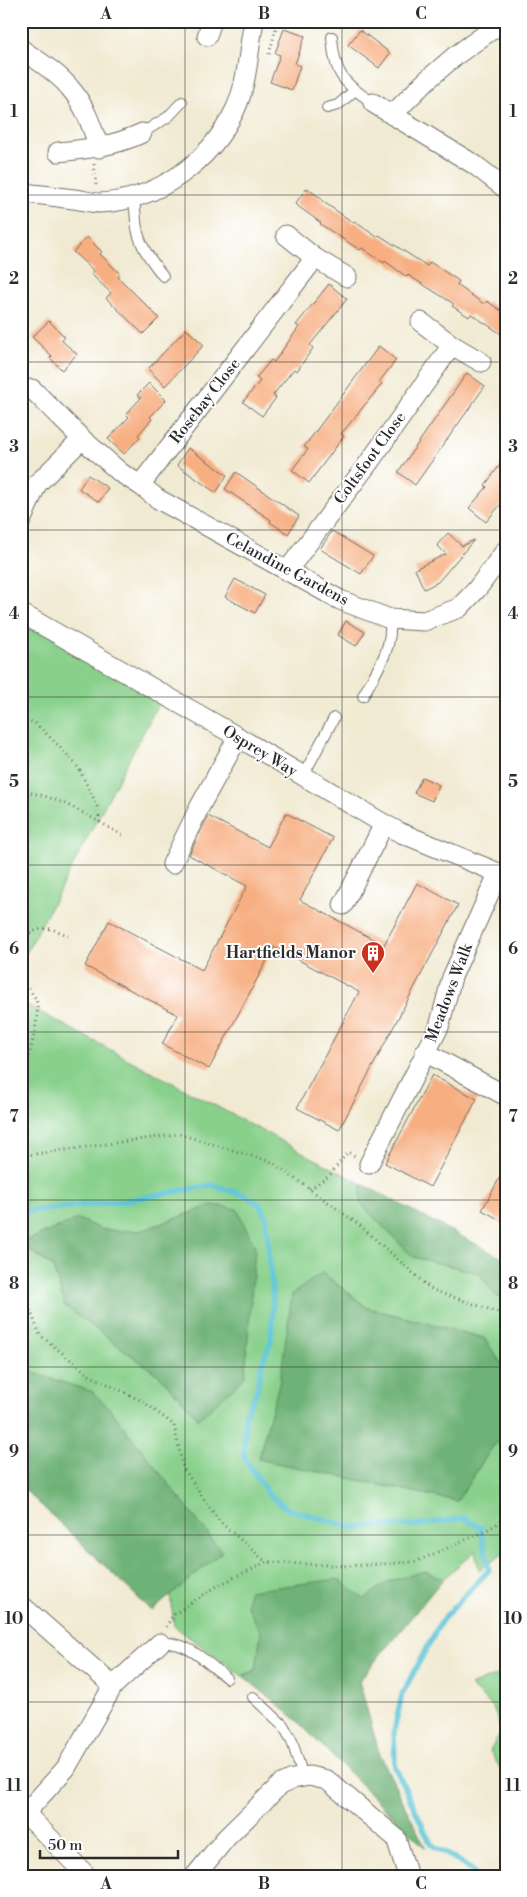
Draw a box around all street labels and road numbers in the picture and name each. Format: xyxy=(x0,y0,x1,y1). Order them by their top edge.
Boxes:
street label: Rosebay Close xyxy=(165,354,245,448)
street label: Coltsfoot Close xyxy=(330,408,410,508)
street label: Celandine Gardens xyxy=(222,528,352,610)
street label: Osprey Way xyxy=(219,721,301,781)
street label: Meadows Walk xyxy=(421,939,478,1045)

